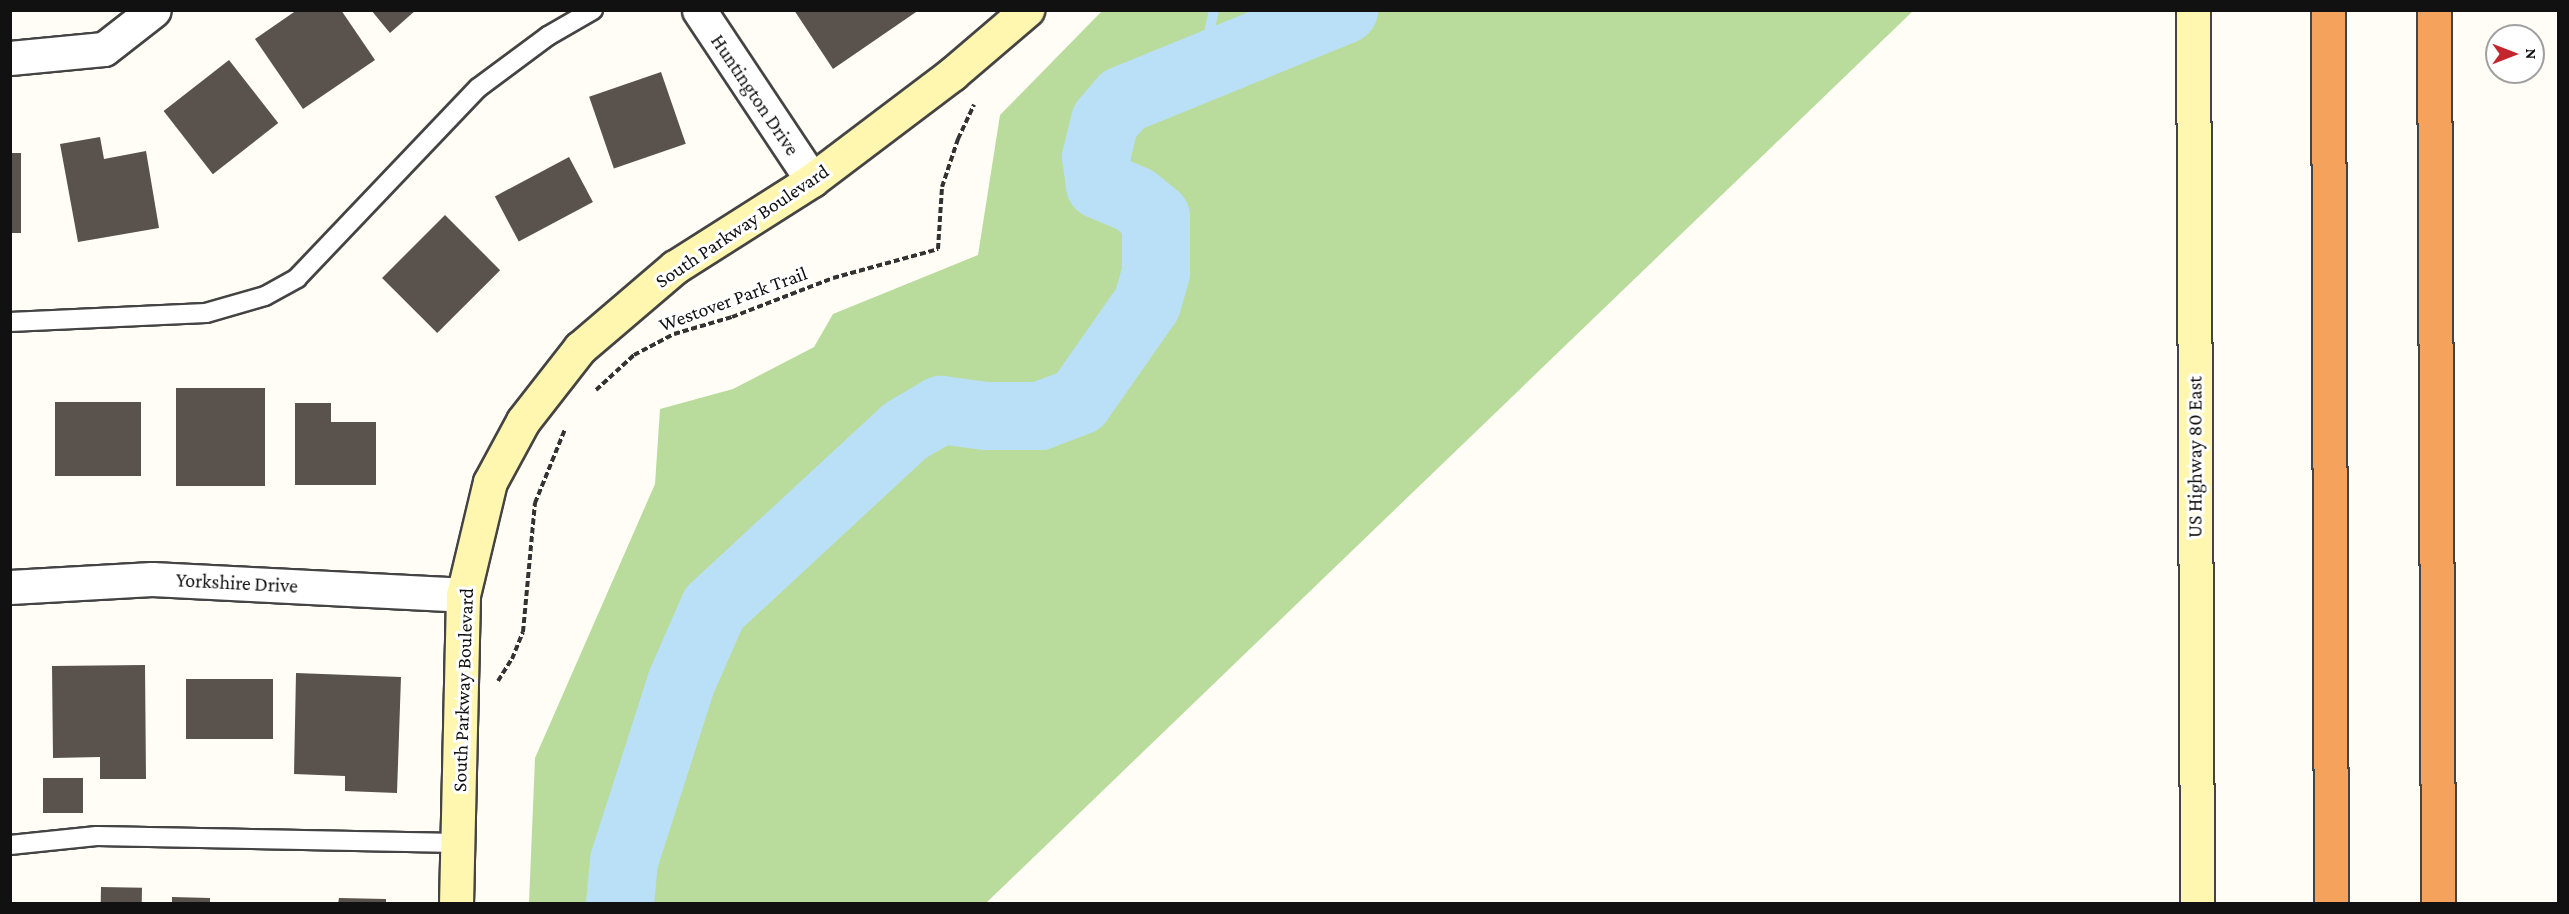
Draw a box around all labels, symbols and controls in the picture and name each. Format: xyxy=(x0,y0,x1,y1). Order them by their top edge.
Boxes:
north arrow xyxy=(2485,24,2545,84)
street label: Huntington Drive xyxy=(706,30,804,160)
text: N xyxy=(2523,49,2540,59)
street label: South Parkway Boulevard xyxy=(651,159,833,293)
street label: Westover Park Trail xyxy=(656,261,810,337)
street label: US Highway 80 East xyxy=(2183,376,2207,538)
street label: Yorkshire Drive xyxy=(175,568,299,598)
street label: South Parkway Boulevard xyxy=(447,588,479,792)

